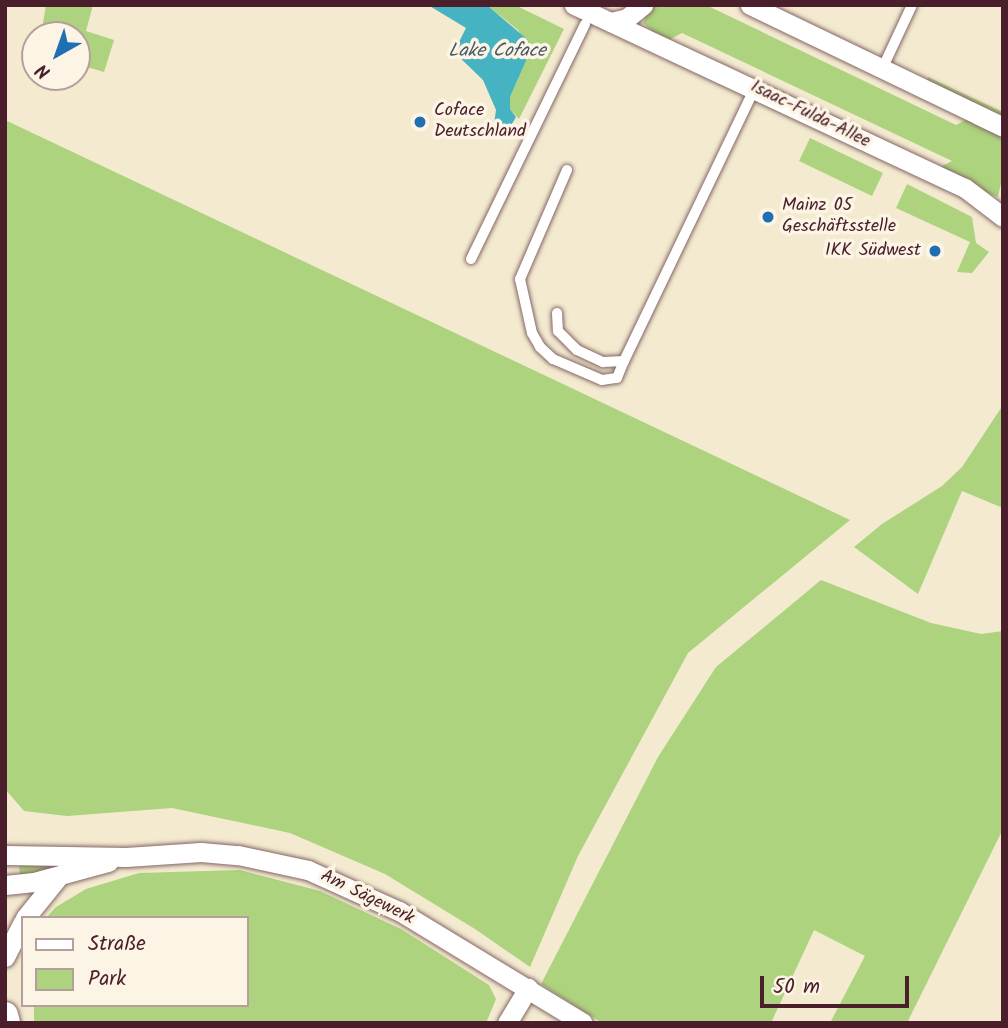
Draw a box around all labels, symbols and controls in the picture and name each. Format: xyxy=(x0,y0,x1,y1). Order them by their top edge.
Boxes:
north arrow xyxy=(21,21,91,91)
water label: Lake Coface xyxy=(448,41,546,63)
text: N xyxy=(30,55,58,86)
street label: Isaac-Fulda-Allee xyxy=(747,77,873,153)
place label: Coface Deutschland xyxy=(434,101,526,144)
marker: Coface Deutschland xyxy=(412,114,428,130)
place label: Mainz 05 Geschäftsstelle xyxy=(782,196,896,238)
marker: Mainz 05 Geschäftsstelle xyxy=(760,209,776,225)
place label: IKK Südwest xyxy=(825,240,921,262)
marker: IKK Südwest xyxy=(927,243,943,259)
street label: Am Sägewerk xyxy=(317,866,417,930)
legend xyxy=(21,916,248,1007)
text: Straße xyxy=(88,928,146,961)
scale bar xyxy=(763,962,912,1006)
text: Park xyxy=(88,963,126,996)
text: 50 m xyxy=(773,971,820,1004)

